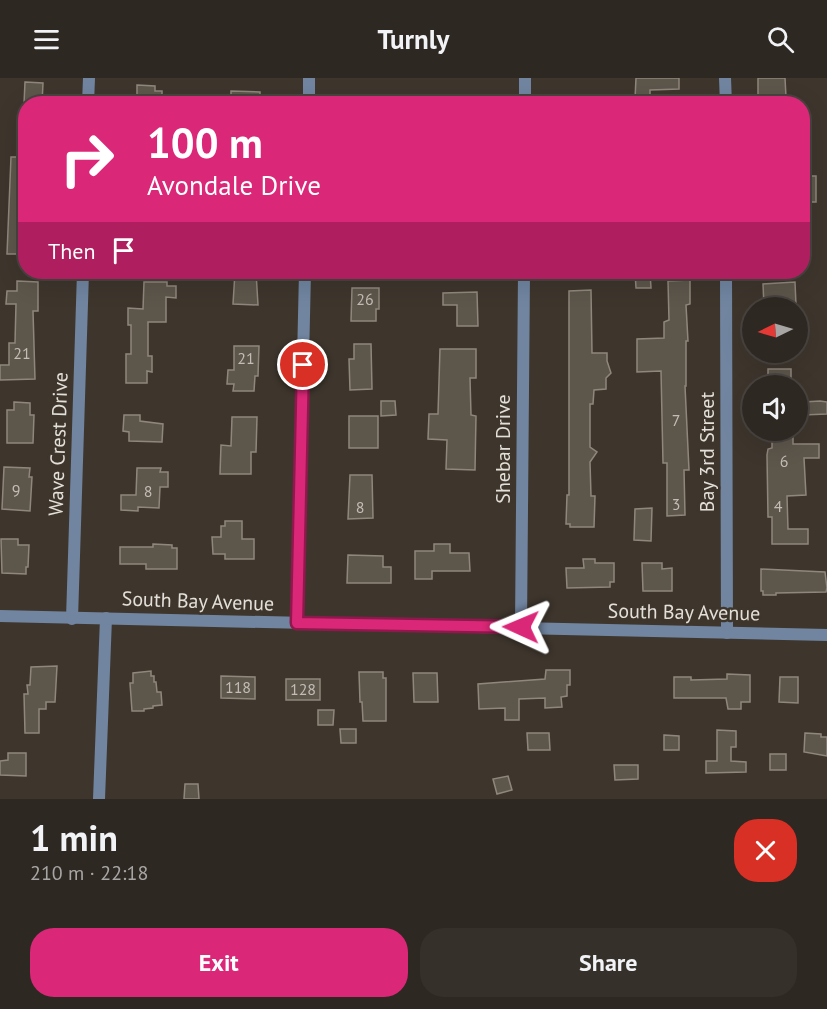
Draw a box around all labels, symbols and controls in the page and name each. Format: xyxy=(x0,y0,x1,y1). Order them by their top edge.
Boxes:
text: Turnly xyxy=(377,22,450,56)
icon: menu xyxy=(30,23,63,56)
icon: search xyxy=(764,23,797,56)
text: 100 m xyxy=(147,115,263,170)
icon: right xyxy=(48,120,126,198)
text: Avondale Drive xyxy=(147,168,321,202)
icon: arrive xyxy=(107,234,140,267)
text: Then xyxy=(48,237,95,265)
house number: 26 xyxy=(356,289,374,309)
north arrow xyxy=(742,297,808,363)
map controls xyxy=(742,297,808,441)
pin xyxy=(277,339,328,390)
house number: 21 xyxy=(13,343,31,363)
house number: 21 xyxy=(237,348,255,368)
icon: arrive xyxy=(286,348,319,381)
street label: Wave Crest Drive xyxy=(42,372,74,516)
button: sound xyxy=(742,375,808,441)
street label: Bay 3rd Street xyxy=(694,392,720,512)
street label: Shebar Drive xyxy=(490,394,516,504)
house number: 7 xyxy=(672,410,680,430)
house number: 6 xyxy=(780,451,788,471)
house number: 9 xyxy=(12,480,20,500)
house number: 8 xyxy=(144,481,152,501)
house number: 3 xyxy=(672,494,680,514)
house number: 4 xyxy=(774,496,783,516)
house number: 8 xyxy=(356,497,364,517)
street label: South Bay Avenue xyxy=(121,585,275,617)
position arrow xyxy=(489,595,553,659)
street label: South Bay Avenue xyxy=(608,598,760,626)
house number: 118 xyxy=(225,677,251,697)
house number: 128 xyxy=(290,679,316,699)
text: 1 min xyxy=(30,814,118,861)
button: close xyxy=(734,819,797,882)
text: 210 m · 22:18 xyxy=(30,860,148,886)
button: Exit xyxy=(30,928,408,997)
button: Share xyxy=(420,928,797,997)

